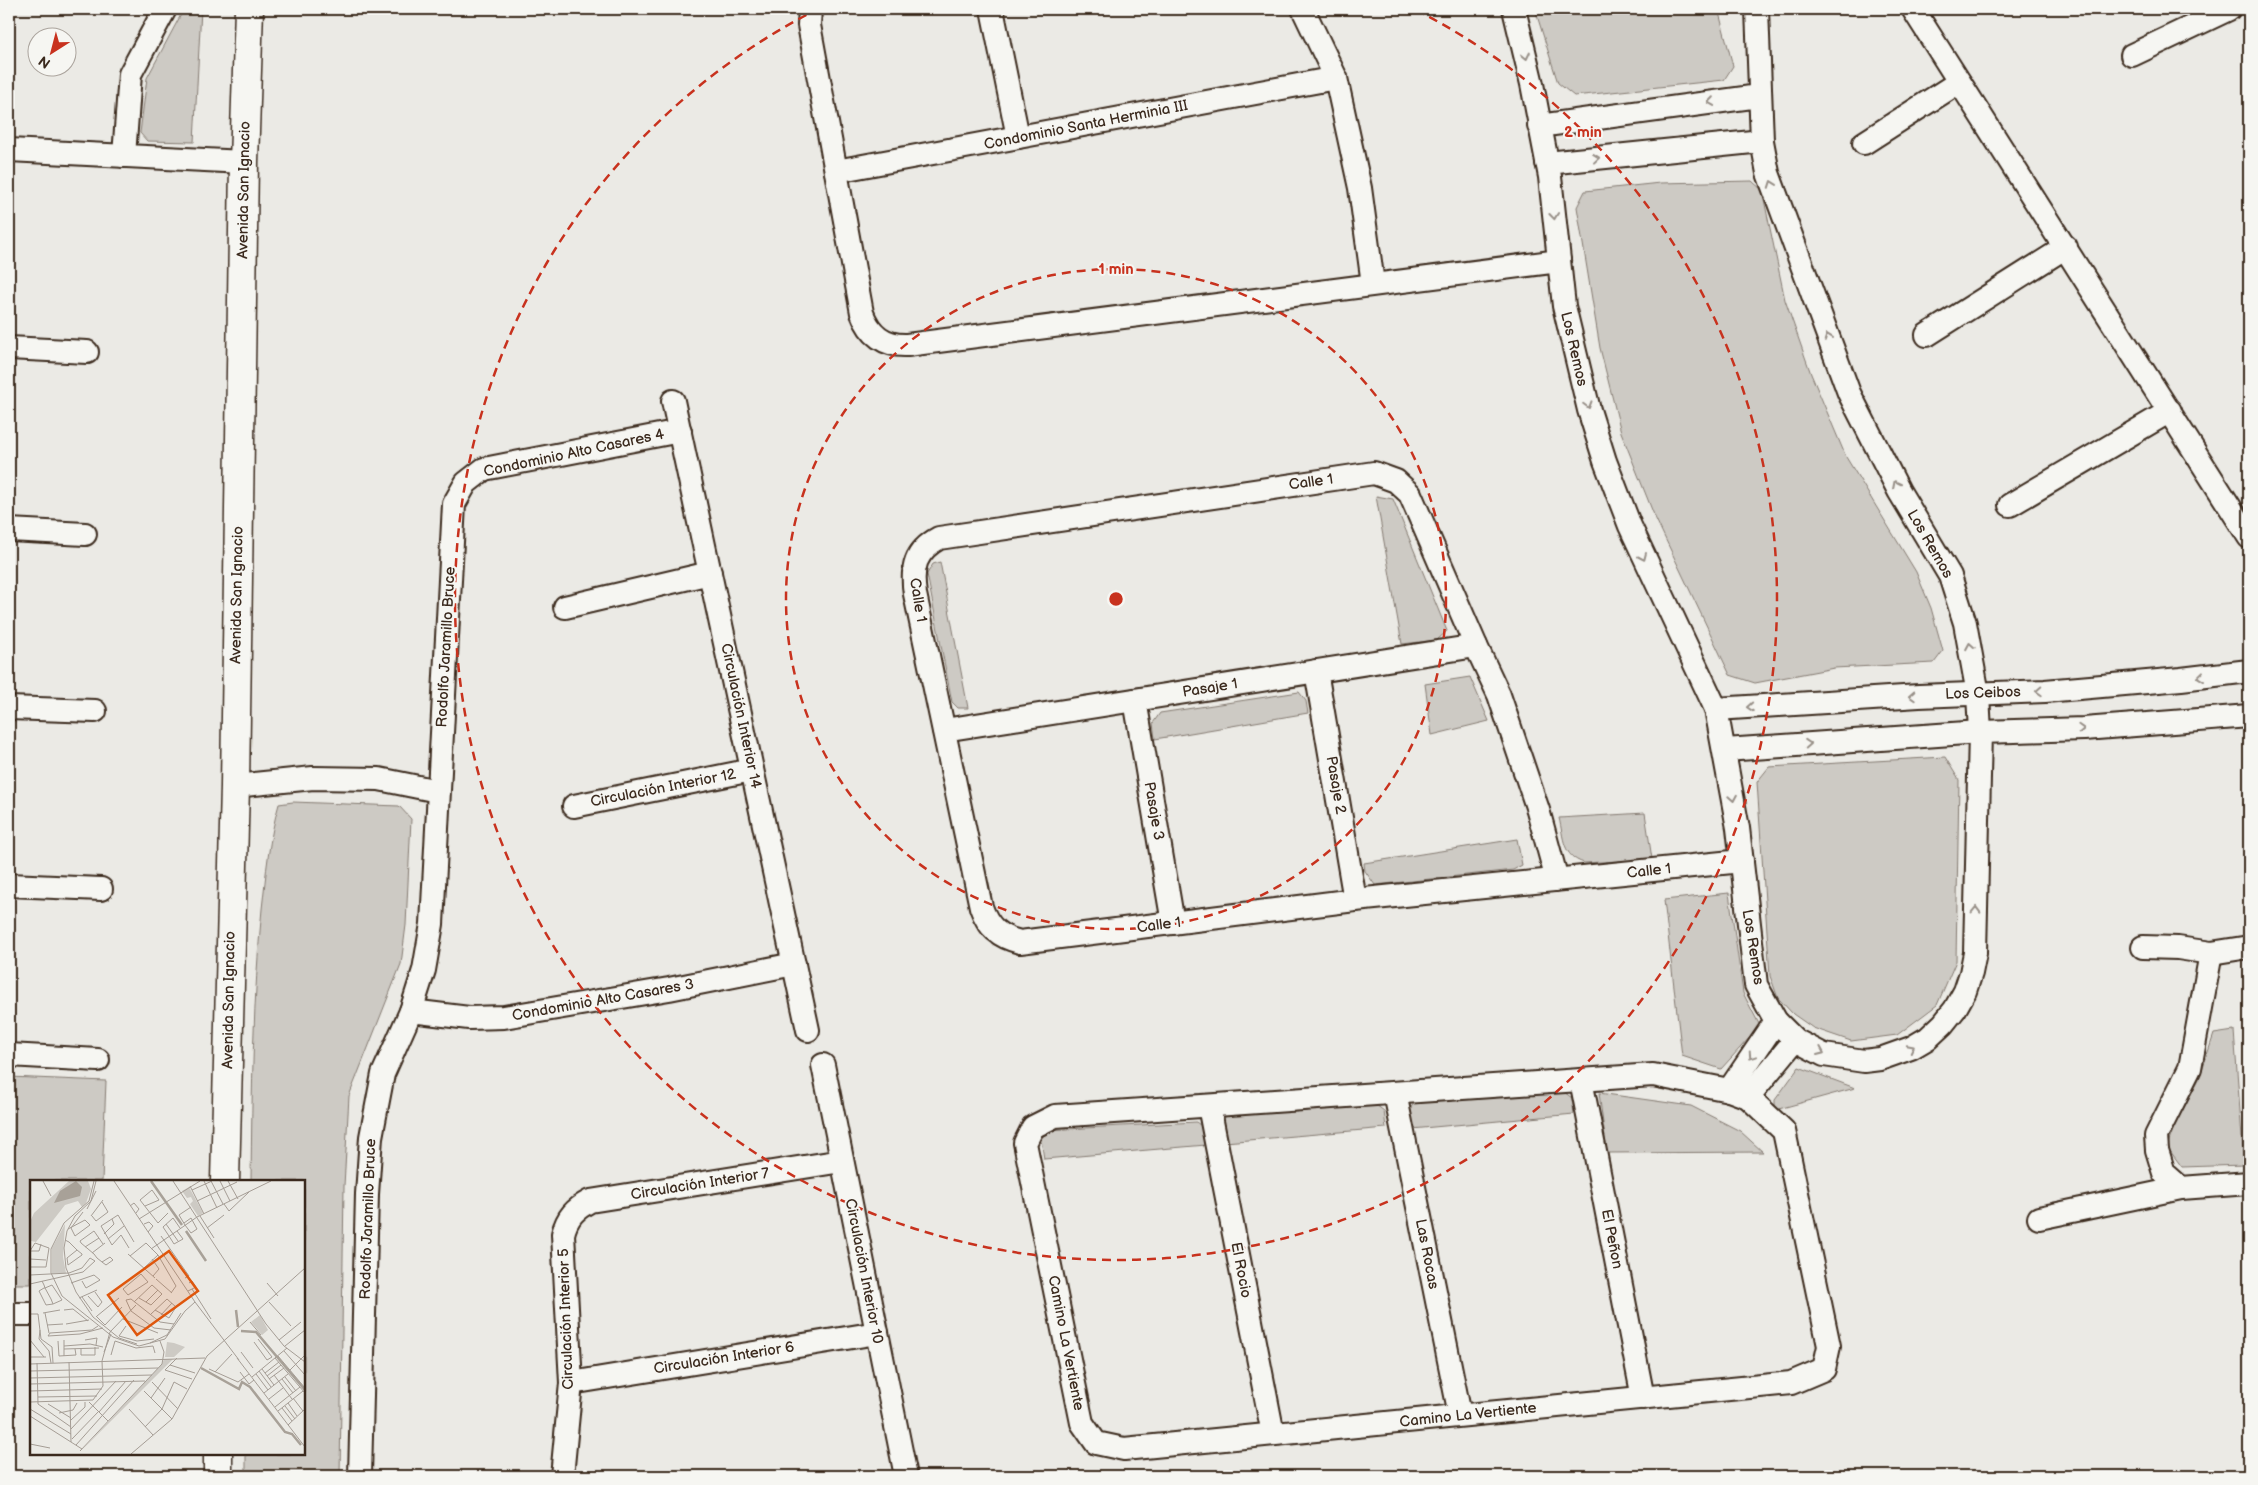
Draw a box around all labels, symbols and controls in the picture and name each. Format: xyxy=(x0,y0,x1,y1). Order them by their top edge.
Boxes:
north arrow xyxy=(28,28,78,78)
one-way arrow xyxy=(1520,51,1531,60)
text: N xyxy=(35,52,54,72)
street label: Condominio Santa Herminia III xyxy=(982,96,1190,154)
one-way arrow xyxy=(1707,97,1715,107)
street label: Avenida San Ignacio xyxy=(233,121,255,259)
text: 2 min xyxy=(1564,123,1602,142)
one-way arrow xyxy=(1592,153,1600,164)
one-way arrow xyxy=(1768,180,1778,189)
one-way arrow xyxy=(1548,212,1559,220)
text: 1 min xyxy=(1098,260,1134,279)
street label: Los Remos xyxy=(1556,310,1592,389)
one-way arrow xyxy=(1824,333,1834,341)
one-way arrow xyxy=(1582,400,1592,408)
street label: Condominio Alto Casares 4 xyxy=(482,425,666,481)
street label: Calle 1 xyxy=(1288,469,1334,495)
one-way arrow xyxy=(1892,480,1902,489)
street label: Los Remos xyxy=(1903,506,1958,582)
street label: Avenida San Ignacio xyxy=(226,526,248,664)
one-way arrow xyxy=(1637,552,1648,561)
street label: Rodolfo Jaramillo Bruce xyxy=(432,566,460,728)
street label: Calle 1 xyxy=(905,577,931,623)
centre of rings xyxy=(1107,590,1125,608)
street label: Circulación Interior 14 xyxy=(716,642,766,790)
one-way arrow xyxy=(1965,642,1975,651)
one-way arrow xyxy=(2197,671,2205,682)
street label: Pasaje 1 xyxy=(1181,674,1239,702)
street label: Los Ceibos xyxy=(1945,682,2022,704)
one-way arrow xyxy=(2035,685,2043,696)
one-way arrow xyxy=(1907,691,1915,702)
one-way arrow xyxy=(1745,701,1753,712)
one-way arrow xyxy=(2078,724,2086,735)
one-way arrow xyxy=(1804,738,1812,749)
street label: Pasaje 2 xyxy=(1322,754,1350,816)
street label: Circulación Interior 12 xyxy=(589,765,737,811)
street label: Pasaje 3 xyxy=(1140,780,1168,842)
one-way arrow xyxy=(1727,794,1737,802)
street label: Calle 1 xyxy=(1626,859,1672,883)
one-way arrow xyxy=(1971,906,1981,914)
street label: Los Remos xyxy=(1738,908,1768,987)
street label: Calle 1 xyxy=(1136,913,1182,937)
street label: Avenida San Ignacio xyxy=(218,931,240,1069)
street label: Condominio Alto Casares 3 xyxy=(511,975,695,1025)
one-way arrow xyxy=(1905,1044,1914,1054)
one-way arrow xyxy=(1816,1046,1825,1057)
one-way arrow xyxy=(1749,1050,1759,1059)
street label: Rodolfo Jaramillo Bruce xyxy=(356,1138,380,1300)
street label: Circulación Interior 7 xyxy=(629,1164,771,1204)
inset map xyxy=(30,1180,305,1455)
street label: Circulación Interior 10 xyxy=(841,1197,887,1345)
street label: El Peñon xyxy=(1597,1208,1627,1270)
street label: Las Rocas xyxy=(1411,1217,1443,1291)
street label: El Rocio xyxy=(1226,1240,1256,1300)
street label: Circulación Interior 5 xyxy=(554,1248,578,1390)
street label: Camino La Vertiente xyxy=(1044,1274,1088,1412)
street label: Circulación Interior 6 xyxy=(652,1337,796,1379)
street label: Camino La Vertiente xyxy=(1399,1398,1537,1432)

